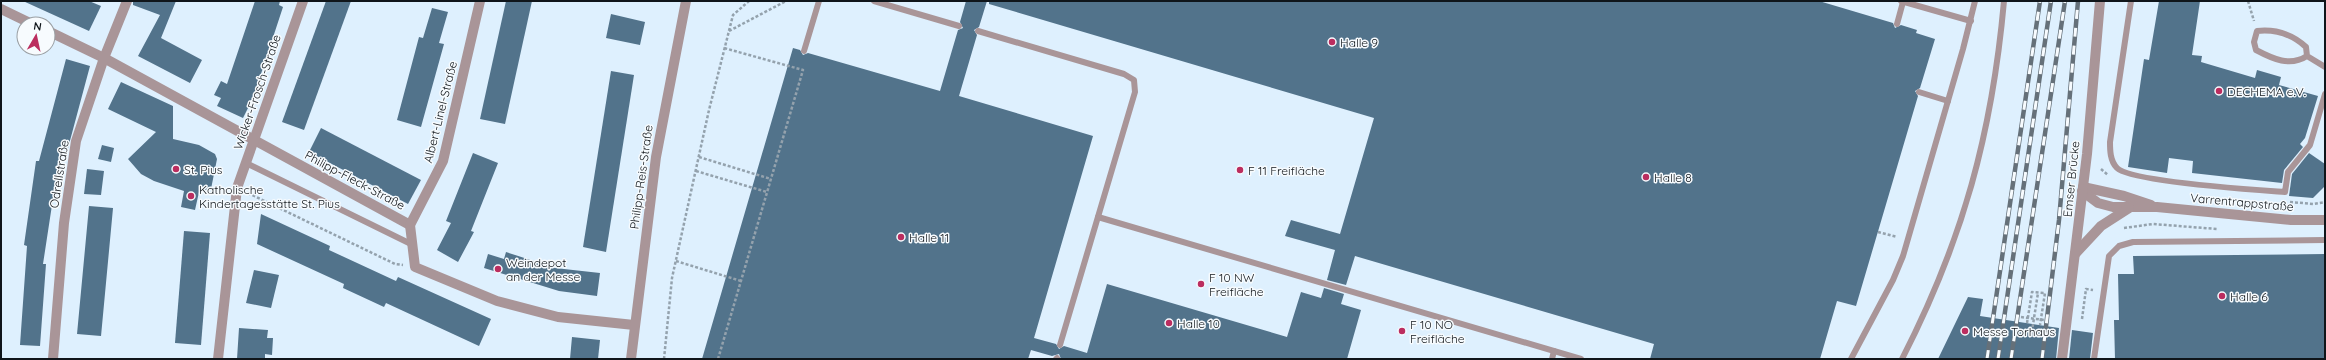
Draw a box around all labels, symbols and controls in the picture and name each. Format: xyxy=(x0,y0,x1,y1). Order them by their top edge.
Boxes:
north arrow xyxy=(16,16,56,56)
text: N xyxy=(32,19,43,34)
street label: Wicker-Frosch-Straße xyxy=(230,32,284,152)
place label: Halle 9 xyxy=(1340,35,1378,50)
marker: Halle 9 xyxy=(1327,37,1337,47)
street label: Albert-Linel-Straße xyxy=(420,59,460,165)
place label: DECHEMA e.V. xyxy=(2227,84,2306,99)
marker: DECHEMA e.V. xyxy=(2214,86,2224,96)
street label: Philipp-Reis-Straße xyxy=(626,124,656,230)
street label: Odrellstraße xyxy=(46,139,72,209)
street label: Emser Brücke xyxy=(2060,140,2082,218)
street label: Philipp-Fleck-Straße xyxy=(302,147,408,213)
place label: St. Pius xyxy=(184,162,223,177)
place label: F 11 Freifläche xyxy=(1248,163,1325,178)
marker: St. Pius xyxy=(171,164,181,174)
marker: F 11 Freifläche xyxy=(1235,165,1245,175)
place label: Halle 8 xyxy=(1654,170,1692,185)
marker: Halle 8 xyxy=(1641,172,1651,182)
place label: Katholische Kindertagesstätte St. Pius xyxy=(199,182,340,211)
street label: Varrentrappstraße xyxy=(2190,190,2294,214)
marker: Katholische Kindertagesstätte St. Pius xyxy=(186,191,196,201)
place label: Halle 11 xyxy=(909,230,949,245)
marker: Halle 11 xyxy=(896,232,906,242)
place label: Weindepot an der Messe xyxy=(506,255,580,284)
marker: Weindepot an der Messe xyxy=(493,264,503,274)
place label: F 10 NW Freifläche xyxy=(1209,270,1264,299)
marker: F 10 NW Freifläche xyxy=(1196,279,1206,289)
place label: Halle 6 xyxy=(2230,289,2268,304)
marker: Halle 6 xyxy=(2217,291,2227,301)
place label: Halle 10 xyxy=(1177,316,1220,331)
place label: F 10 NO Freifläche xyxy=(1410,317,1465,346)
marker: Halle 10 xyxy=(1164,318,1174,328)
place label: Messe Torhaus xyxy=(1973,324,2055,339)
marker: F 10 NO Freifläche xyxy=(1397,326,1407,336)
marker: Messe Torhaus xyxy=(1960,326,1970,336)

